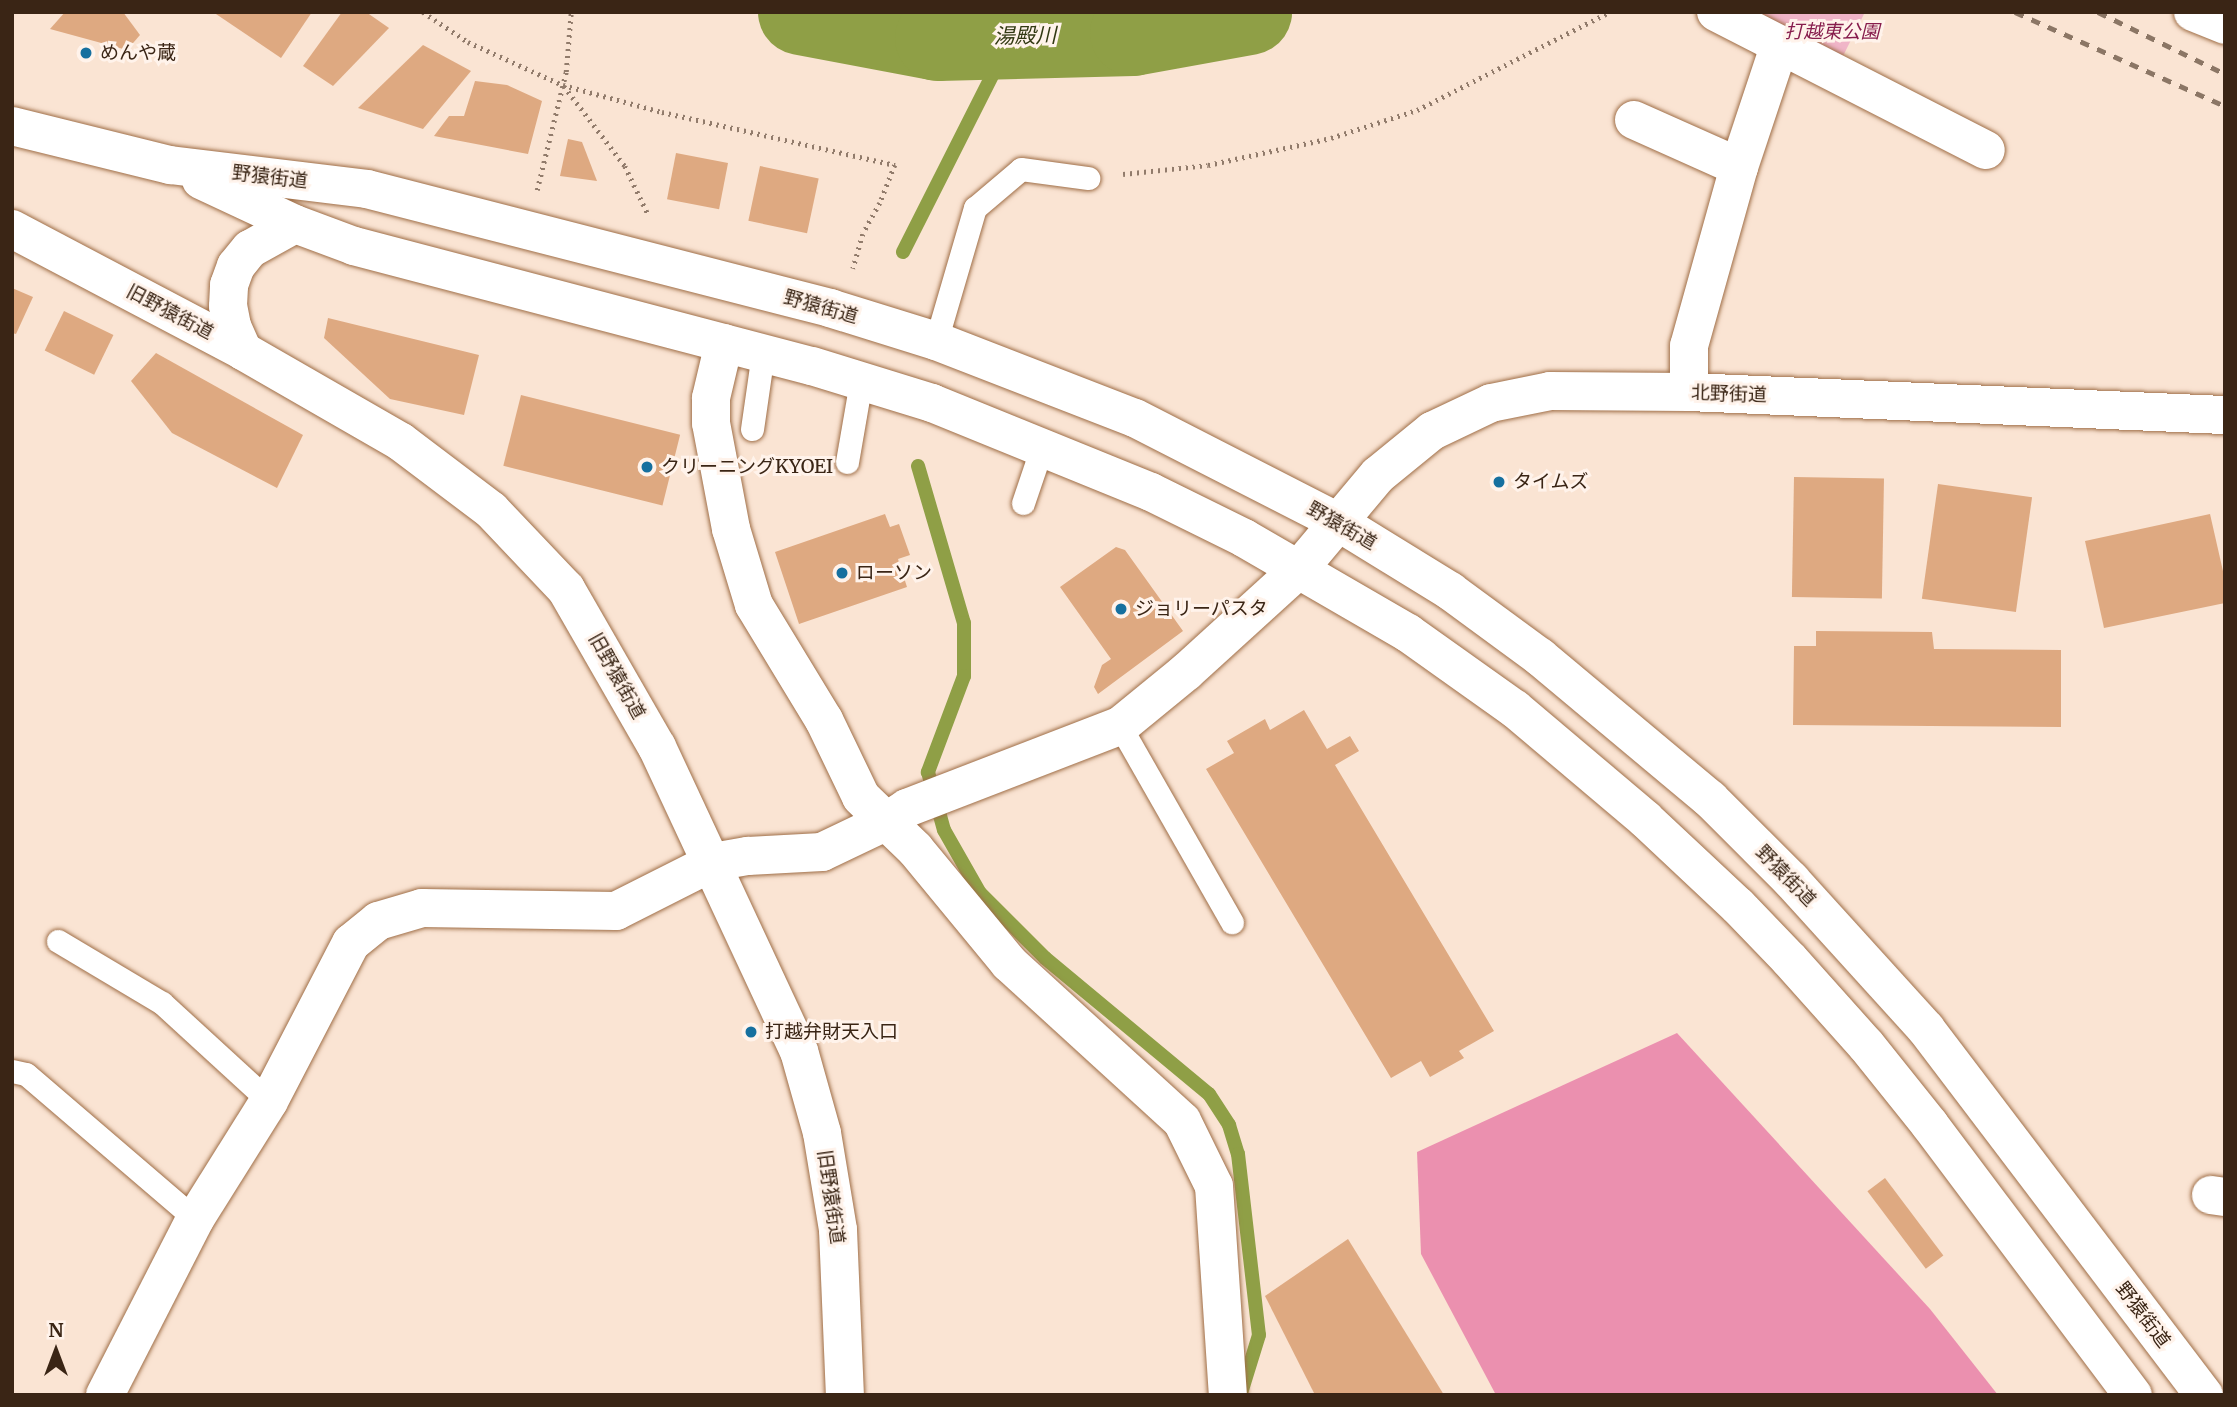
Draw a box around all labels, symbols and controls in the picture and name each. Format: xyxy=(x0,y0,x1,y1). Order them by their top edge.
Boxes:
park label: 打越東公園 xyxy=(1785,21,1879,43)
water label: 湯殿川 xyxy=(993,23,1057,49)
place label: めんや蔵 xyxy=(100,42,176,64)
marker: めんや蔵 xyxy=(78,45,94,61)
street label: 野猿街道 xyxy=(231,161,309,193)
street label: 旧野猿街道 xyxy=(123,280,217,344)
street label: 野猿街道 xyxy=(781,286,861,328)
street label: 北野街道 xyxy=(1691,381,1767,407)
place label: クリーニングKYOEI xyxy=(661,456,833,478)
marker: クリーニングKYOEI xyxy=(639,459,655,475)
place label: タイムズ xyxy=(1513,471,1589,493)
marker: タイムズ xyxy=(1491,474,1507,490)
street label: 野猿街道 xyxy=(1303,497,1381,555)
place label: ローソン xyxy=(856,562,932,584)
marker: ローソン xyxy=(834,565,850,581)
place label: ジョリーパスタ xyxy=(1135,598,1268,620)
marker: ジョリーパスタ xyxy=(1113,601,1129,617)
street label: 旧野猿街道 xyxy=(584,629,650,723)
street label: 野猿街道 xyxy=(1751,841,1821,911)
place label: 打越弁財天入口 xyxy=(765,1021,898,1043)
marker: 打越弁財天入口 xyxy=(743,1024,759,1040)
street label: 旧野猿街道 xyxy=(813,1148,849,1246)
street label: 野猿街道 xyxy=(2111,1278,2175,1352)
north arrow xyxy=(21,1316,91,1386)
text: N xyxy=(48,1318,64,1342)

